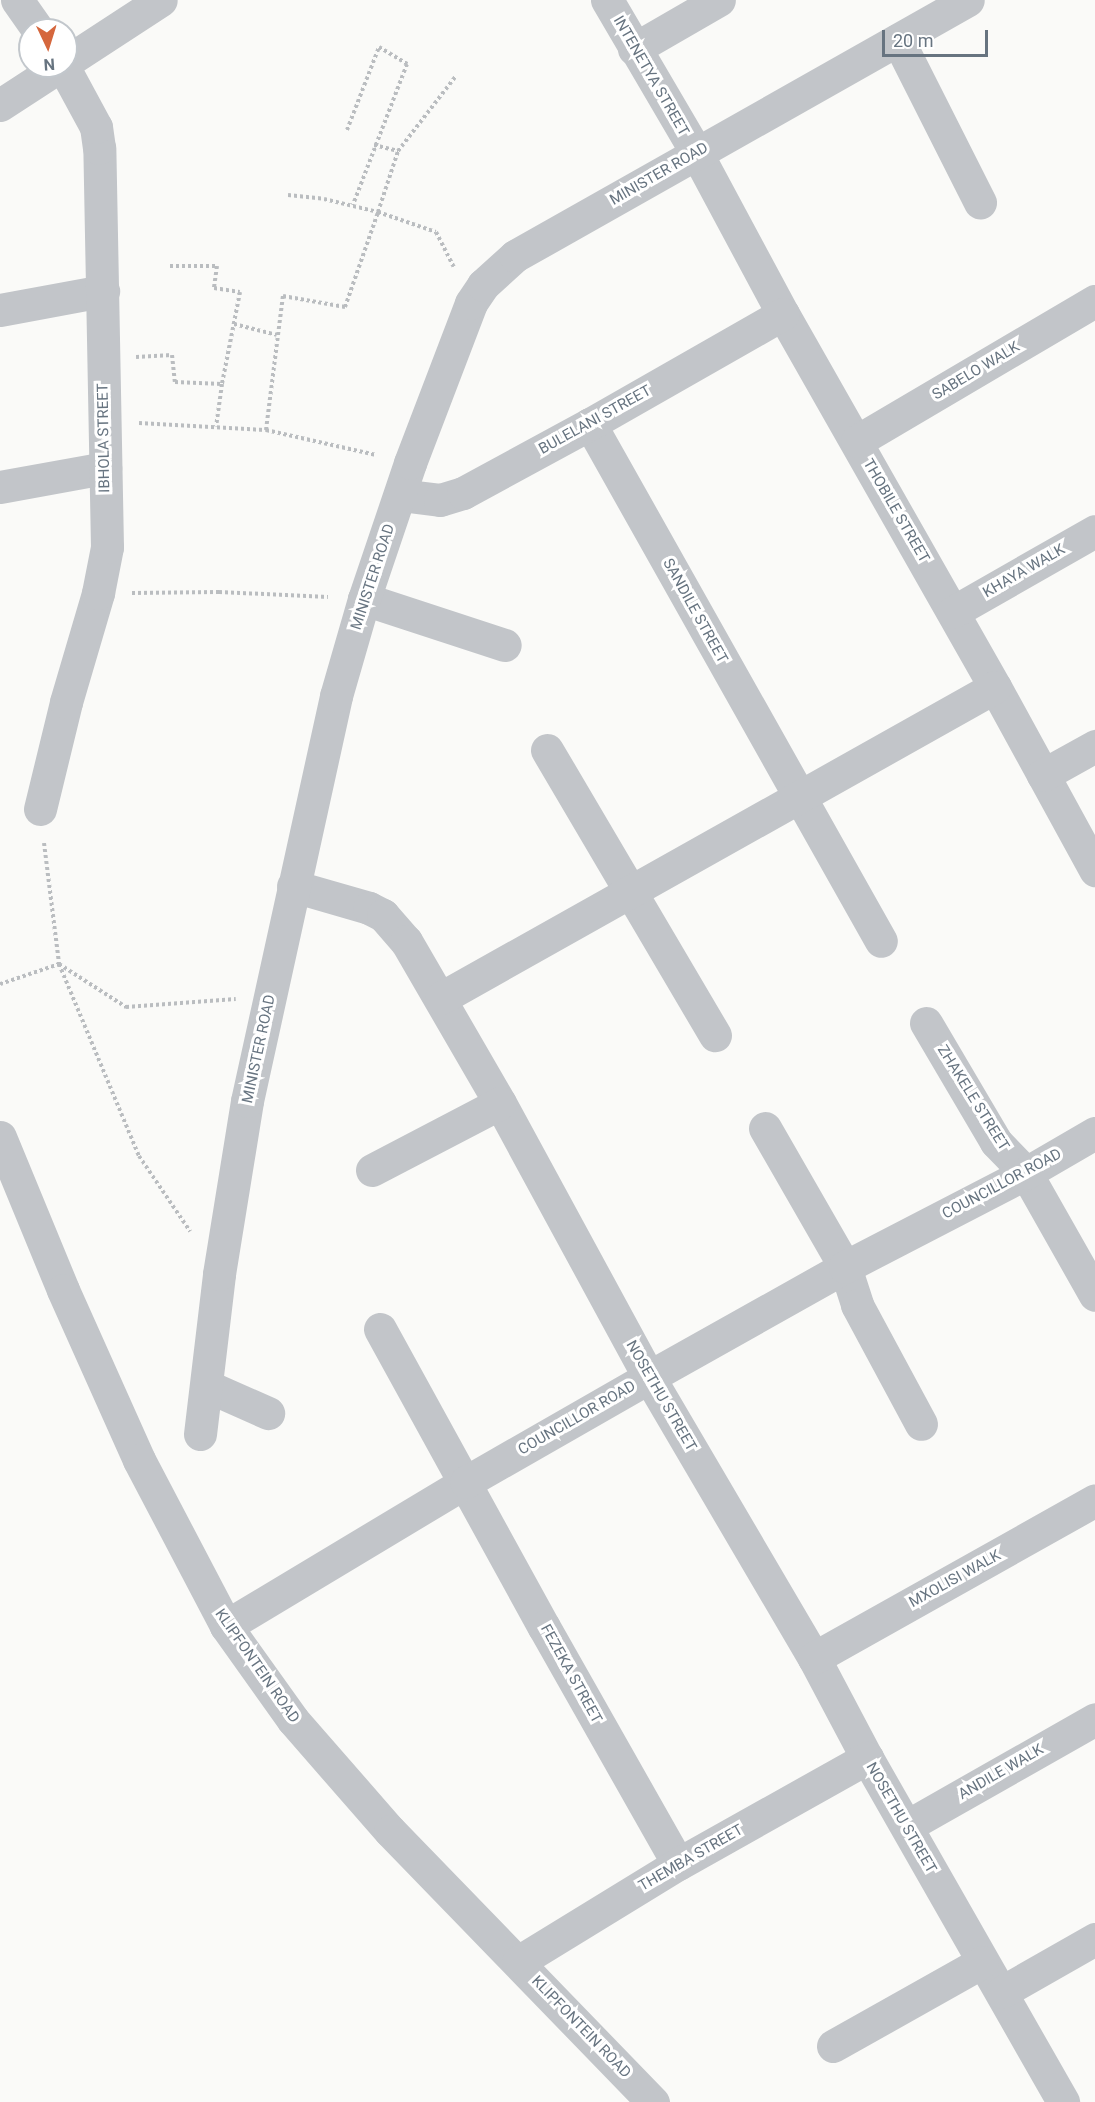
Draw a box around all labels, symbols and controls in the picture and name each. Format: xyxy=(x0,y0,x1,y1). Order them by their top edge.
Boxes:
street label: INTENETYA STREET xyxy=(609,13,693,139)
north arrow xyxy=(18,18,78,78)
scale bar xyxy=(885,18,992,56)
text: 20 m xyxy=(893,30,933,51)
text: N xyxy=(43,55,55,74)
street label: MINISTER ROAD xyxy=(607,139,711,209)
street label: SABELO WALK xyxy=(929,338,1023,404)
street label: BULELANI STREET xyxy=(536,382,654,458)
street label: IBHOLA STREET xyxy=(94,383,114,493)
street label: THOBILE STREET xyxy=(859,456,933,566)
street label: MINISTER ROAD xyxy=(347,522,399,632)
street label: KHAYA WALK xyxy=(980,540,1068,602)
street label: SANDILE STREET xyxy=(659,556,731,666)
street label: MINISTER ROAD xyxy=(239,993,279,1105)
street label: ZHAKELE STREET xyxy=(933,1042,1013,1154)
street label: COUNCILLOR ROAD xyxy=(939,1145,1065,1223)
street label: NOSETHU STREET xyxy=(622,1337,700,1455)
street label: COUNCILLOR ROAD xyxy=(515,1377,639,1459)
street label: MXOLISI WALK xyxy=(906,1546,1004,1612)
street label: KLIPFONTEIN ROAD xyxy=(211,1605,303,1727)
street label: FEZEKA STREET xyxy=(536,1621,606,1727)
street label: ANDILE WALK xyxy=(955,1740,1047,1804)
street label: NOSETHU STREET xyxy=(862,1759,940,1877)
street label: THEMBA STREET xyxy=(636,1821,746,1895)
street label: KLIPFONTEIN ROAD xyxy=(528,1972,634,2082)

